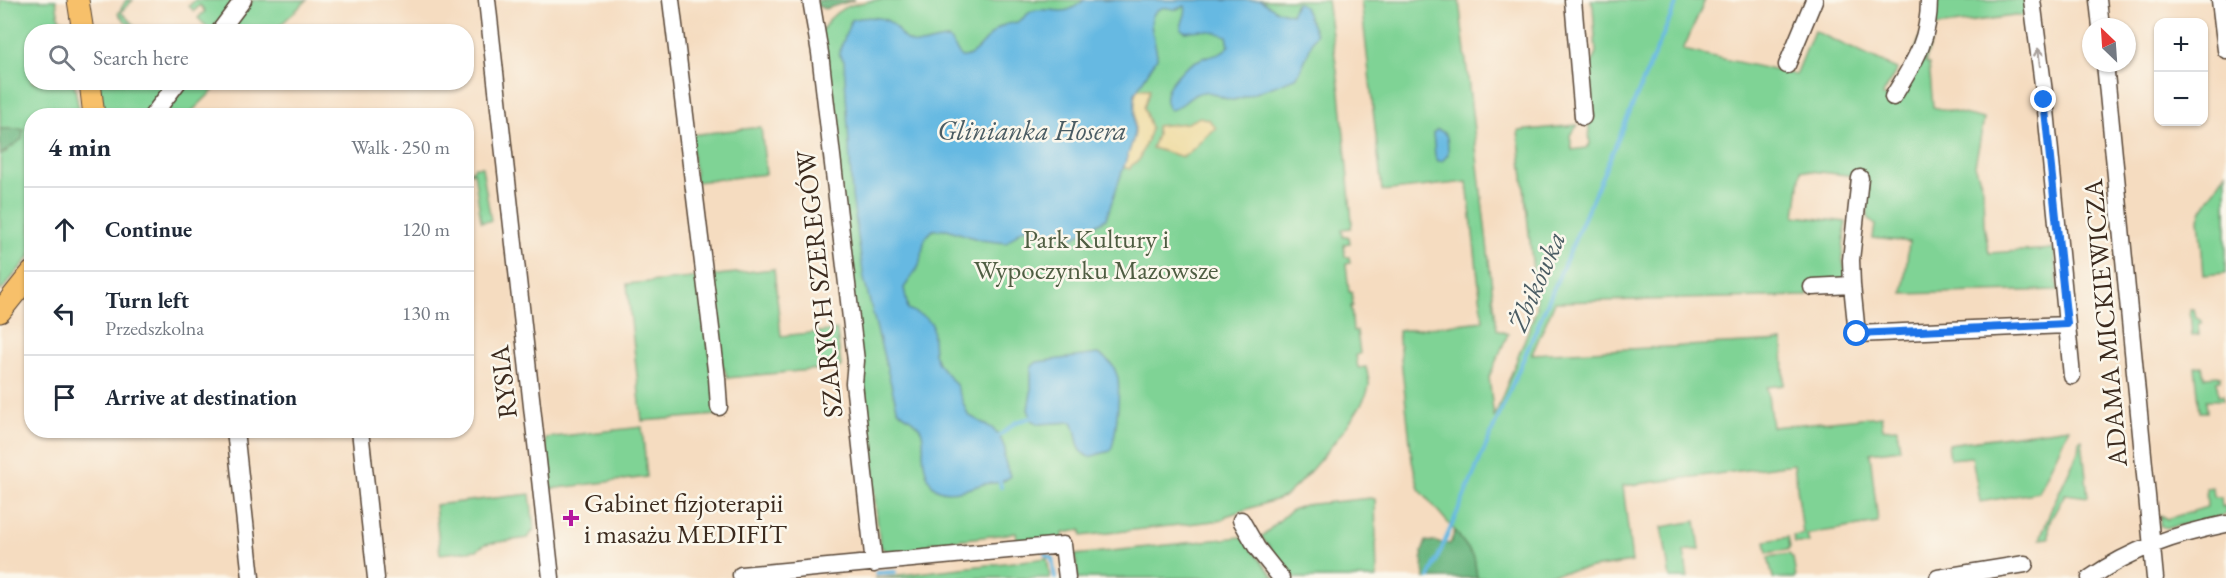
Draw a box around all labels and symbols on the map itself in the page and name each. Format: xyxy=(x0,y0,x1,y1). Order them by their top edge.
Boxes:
north arrow xyxy=(2082,18,2136,72)
one-way arrow xyxy=(2034,48,2045,68)
route end xyxy=(2030,86,2056,112)
water label: Glinianka Hosera xyxy=(937,112,1127,148)
street label: SZARYCH SZEREGÓW xyxy=(787,147,850,419)
street label: ADAMA MICKIEWICZA xyxy=(2075,177,2135,469)
park label: Park Kultury i Wypoczynku Mazowsze xyxy=(973,221,1219,287)
water label: Żbikówka xyxy=(1498,226,1573,337)
route start xyxy=(1843,320,1869,346)
street label: RYSIA xyxy=(481,343,525,420)
place label: Gabinet fizjoterapii i masażu MEDIFIT xyxy=(584,485,788,551)
marker: Gabinet fizjoterapii i masażu MEDIFIT xyxy=(562,509,580,527)

